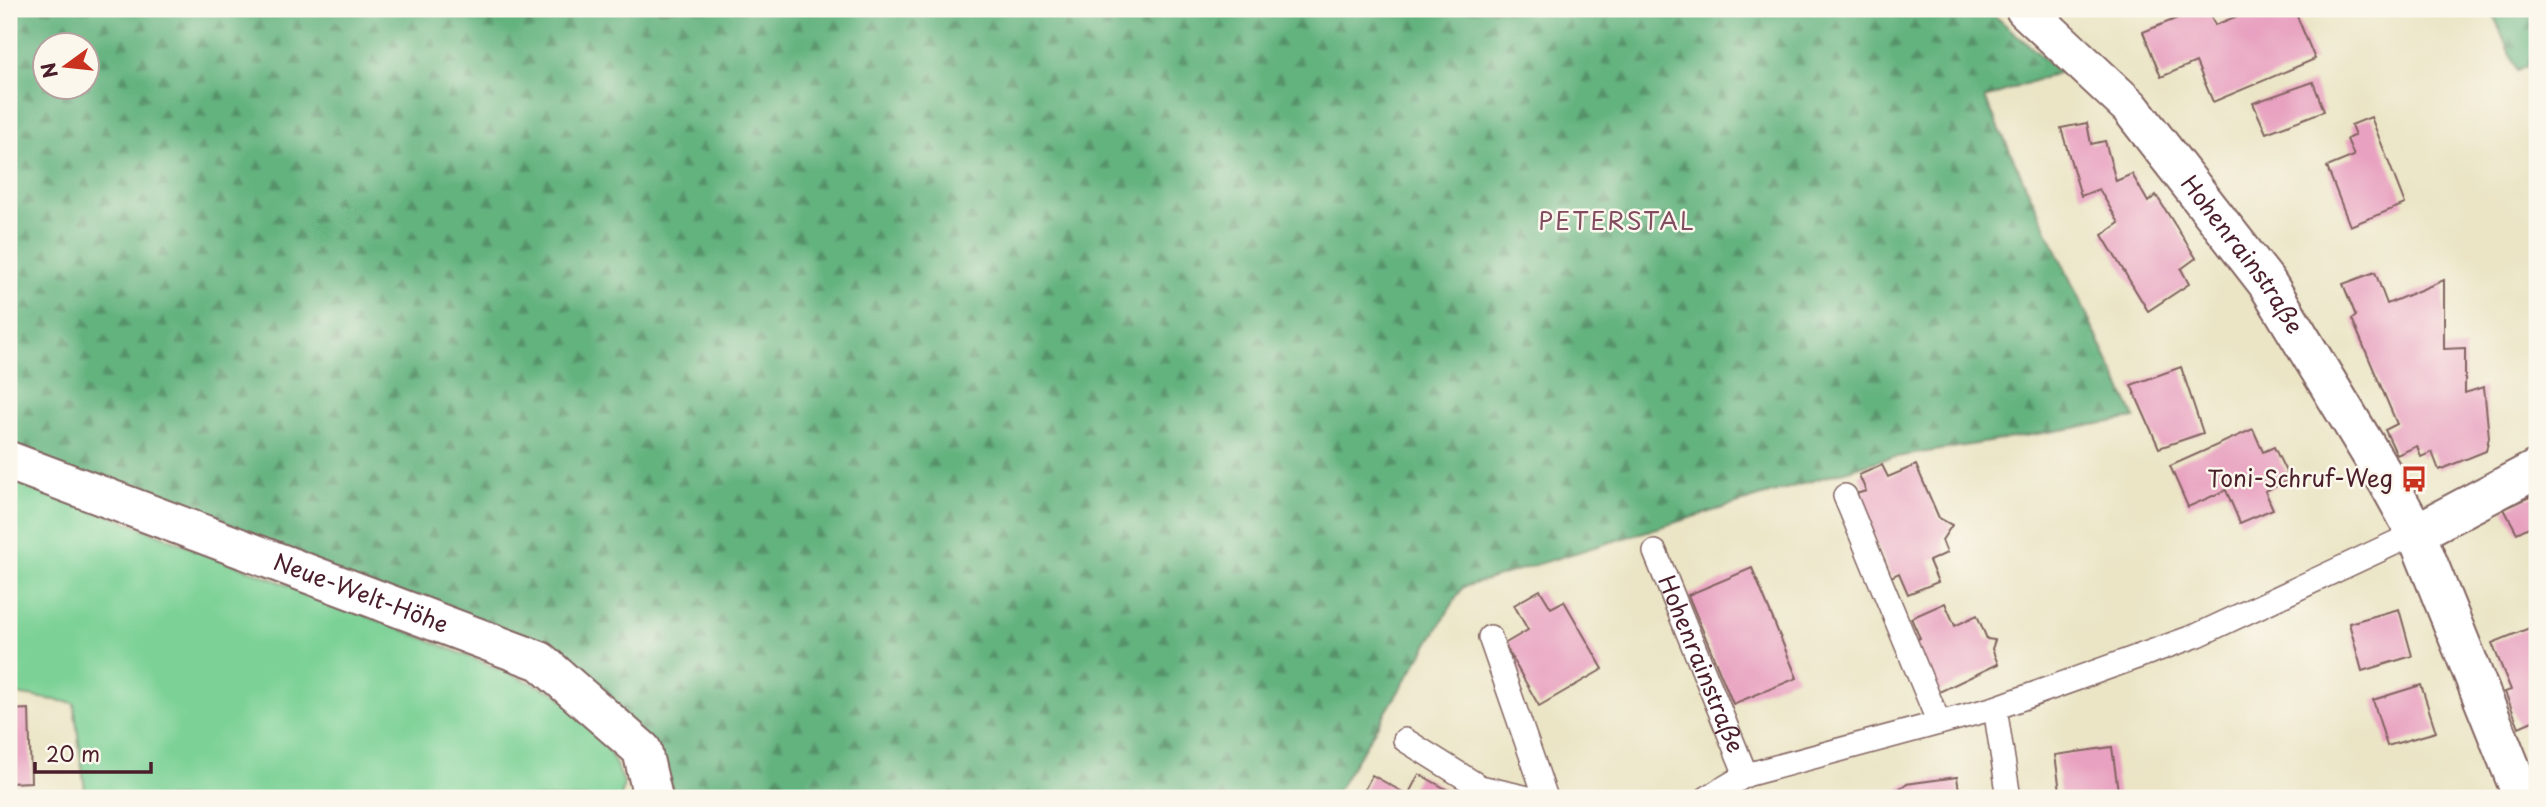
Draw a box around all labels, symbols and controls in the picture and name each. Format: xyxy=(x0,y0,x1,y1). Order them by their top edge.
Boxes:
north arrow xyxy=(32,32,102,102)
text: N xyxy=(33,60,64,82)
street label: Hohenrainstraße xyxy=(2173,167,2313,340)
district label: PETERSTAL xyxy=(1538,202,1696,238)
place label: Toni-Schruf-Weg xyxy=(2207,460,2393,495)
bus stop icon: Toni-Schruf-Weg xyxy=(2399,464,2429,494)
street label: Neue-Welt-Höhe xyxy=(269,543,454,641)
street label: Hohenrainstraße xyxy=(1650,569,1754,758)
scale bar xyxy=(35,730,150,774)
text: 20 m xyxy=(46,737,100,769)

